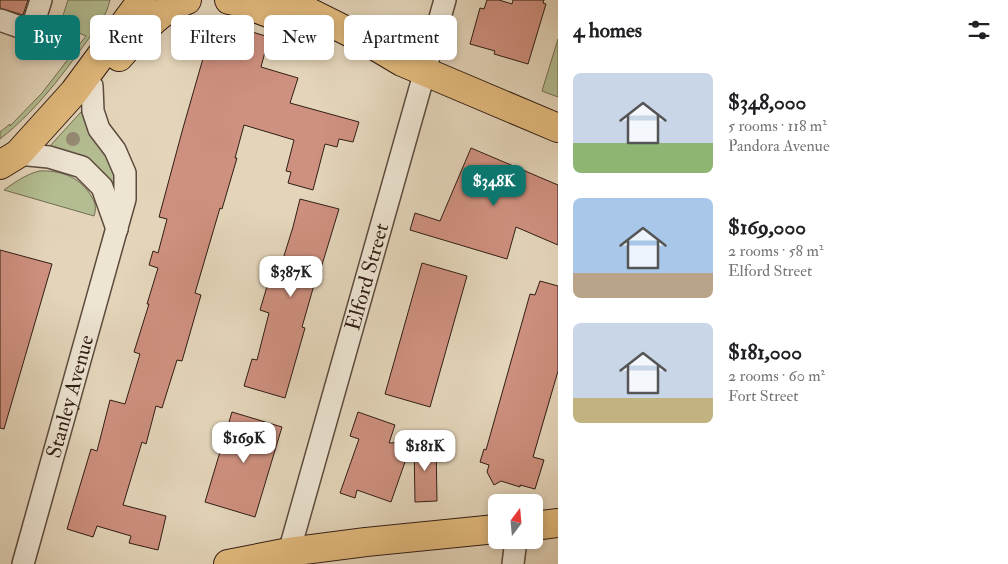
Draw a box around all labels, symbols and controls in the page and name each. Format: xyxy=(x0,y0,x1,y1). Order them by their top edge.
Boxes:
chip: Buy xyxy=(15,15,80,60)
chip: Rent xyxy=(90,15,161,60)
chip: Filters xyxy=(171,15,254,60)
chip: New xyxy=(264,15,334,60)
chip: Apartment xyxy=(344,15,457,60)
icon: filters xyxy=(965,16,993,44)
text: 4 homes xyxy=(573,17,642,44)
text: $348,000 xyxy=(728,89,806,116)
icon: home xyxy=(613,93,673,153)
text: 5 rooms · 118 m² xyxy=(728,116,827,136)
text: Pandora Avenue xyxy=(728,136,830,156)
pin: $348K xyxy=(459,164,529,207)
text: $348K xyxy=(473,171,515,191)
text: $169,000 xyxy=(728,214,806,241)
icon: home xyxy=(613,218,673,278)
street label: Elford Street xyxy=(339,220,395,334)
text: 2 rooms · 58 m² xyxy=(728,241,823,261)
pin: $387K xyxy=(256,256,326,298)
text: Elford Street xyxy=(728,261,812,281)
text: $387K xyxy=(270,262,312,282)
street label: Stanley Avenue xyxy=(40,332,100,461)
text: $181,000 xyxy=(728,339,802,366)
icon: home xyxy=(613,343,673,403)
text: 2 rooms · 60 m² xyxy=(728,366,825,386)
text: Fort Street xyxy=(728,386,798,406)
pin: $169K xyxy=(209,422,279,464)
text: $169K xyxy=(223,428,265,448)
pin: $181K xyxy=(390,430,460,472)
text: $181K xyxy=(405,436,445,456)
north arrow xyxy=(488,494,542,549)
map controls xyxy=(488,494,543,549)

